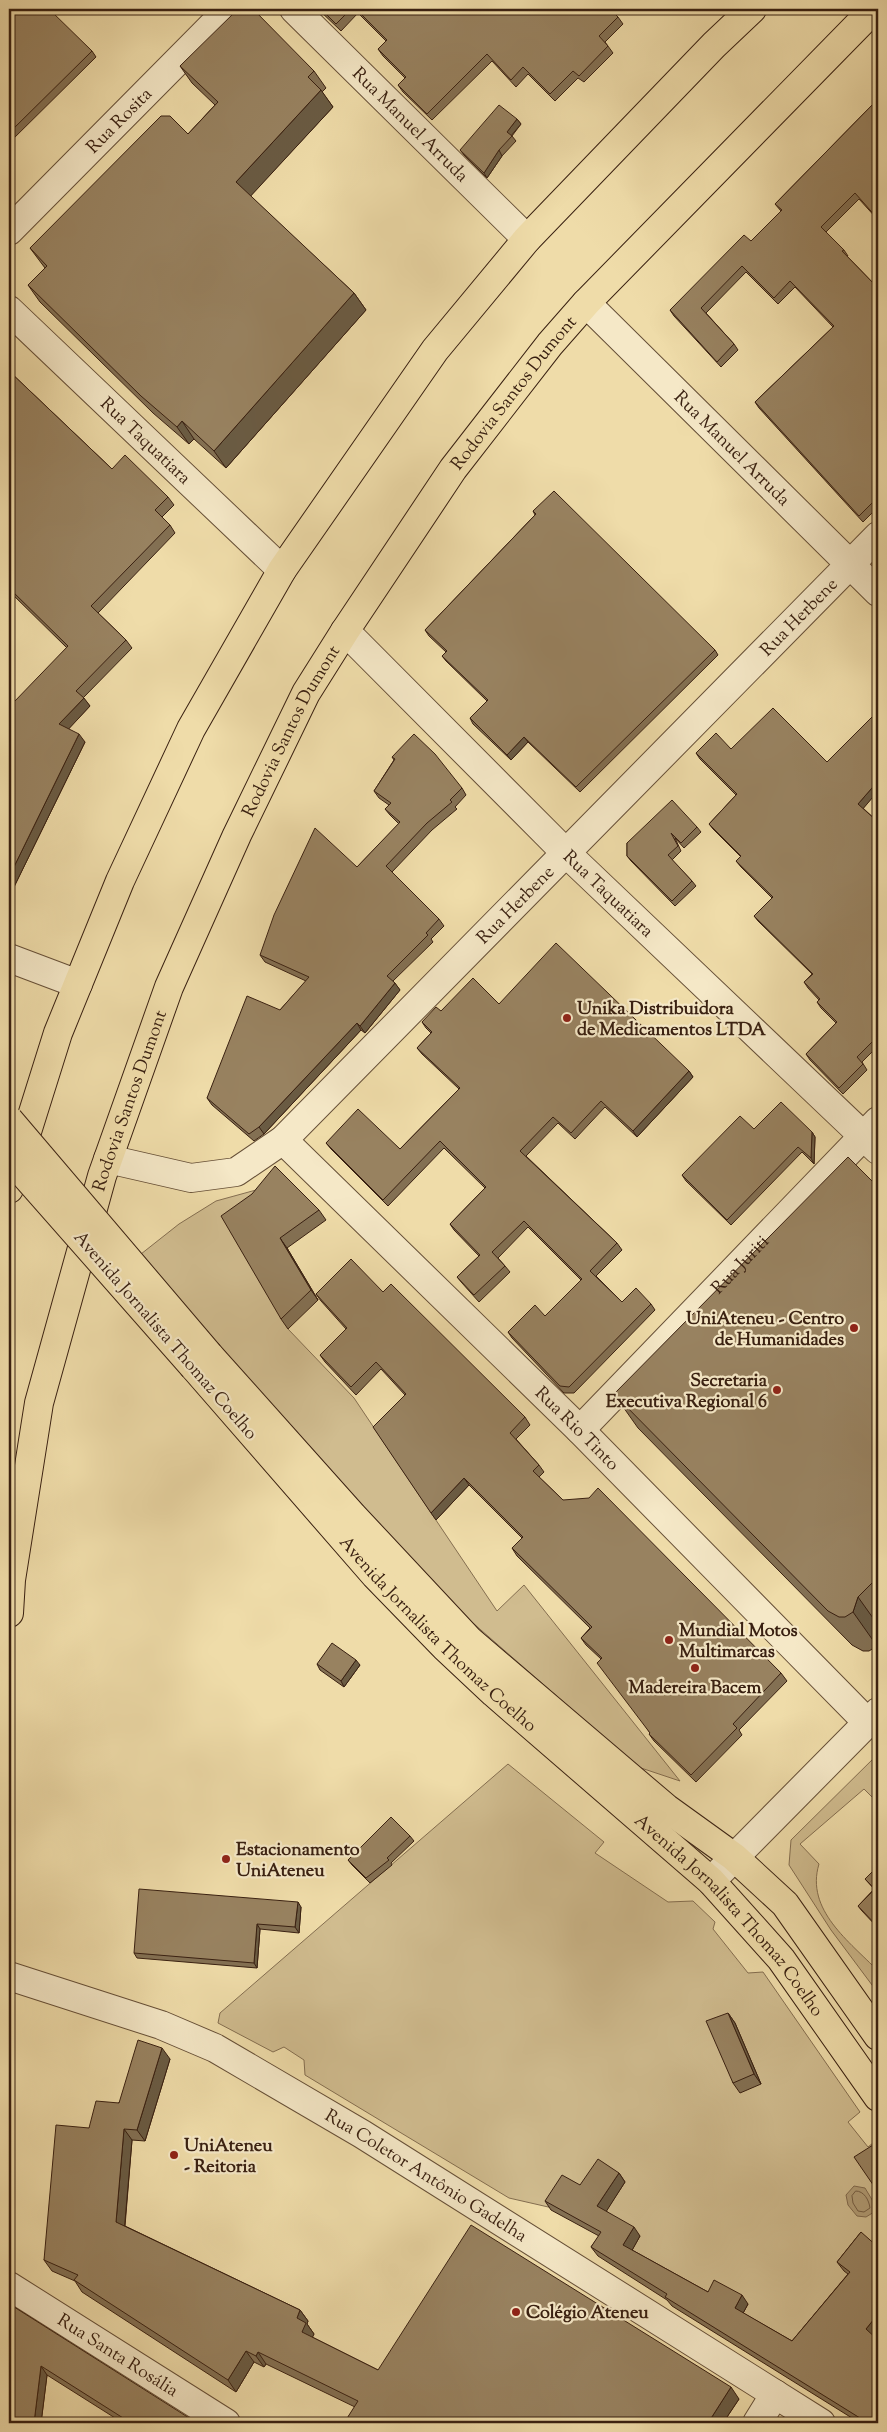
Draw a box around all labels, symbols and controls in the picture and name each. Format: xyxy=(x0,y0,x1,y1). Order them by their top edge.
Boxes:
street label: Rua Manuel Arruda xyxy=(345,62,473,189)
street label: Rua Rosita xyxy=(82,83,159,161)
street label: Rodovia Santos Dumont xyxy=(446,311,584,477)
street label: Rua Manuel Arruda xyxy=(667,386,795,513)
street label: Rua Taquatiara xyxy=(93,392,196,491)
street label: Rua Herbene xyxy=(755,573,845,663)
street label: Rodovia Santos Dumont xyxy=(237,641,348,822)
street label: Rua Taquatiara xyxy=(556,845,658,945)
street label: Rua Herbene xyxy=(472,861,561,951)
place label: Unika Distribuidora de Medicamentos LTDA xyxy=(577,997,766,1044)
street label: Rodovia Santos Dumont xyxy=(87,1007,175,1195)
marker: Unika Distribuidora de Medicamentos LTDA xyxy=(561,1012,573,1024)
street label: Avenida Jornalista Thomaz Coelho xyxy=(66,1226,263,1447)
street label: Rua Juriti xyxy=(706,1230,776,1301)
place label: UniAteneu - Centro de Humanidades xyxy=(686,1307,844,1354)
marker: UniAteneu - Centro de Humanidades xyxy=(848,1322,860,1334)
place label: Secretaria Executiva Regional 6 xyxy=(606,1369,768,1416)
street label: Rua Rio Tinto xyxy=(528,1382,624,1478)
marker: Secretaria Executiva Regional 6 xyxy=(771,1384,783,1396)
street label: Avenida Jornalista Thomaz Coelho xyxy=(332,1531,542,1739)
place label: Mundial Motos Multimarcas xyxy=(679,1619,798,1666)
marker: Mundial Motos Multimarcas xyxy=(663,1634,675,1646)
marker: Madereira Bacem xyxy=(689,1662,701,1674)
place label: Madereira Bacem xyxy=(629,1676,762,1702)
street label: Avenida Jornalista Thomaz Coelho xyxy=(628,1809,829,2023)
place label: Estacionamento UniAteneu xyxy=(236,1838,360,1885)
marker: Estacionamento UniAteneu xyxy=(220,1853,232,1865)
street label: Rua Coletor Antônio Gadelha xyxy=(319,2104,531,2250)
place label: UniAteneu - Reitoria xyxy=(184,2134,273,2181)
marker: UniAteneu - Reitoria xyxy=(168,2149,180,2161)
place label: Colégio Ateneu xyxy=(526,2301,649,2327)
marker: Colégio Ateneu xyxy=(510,2306,522,2318)
street label: Rua Santa Rosália xyxy=(51,2308,183,2405)

